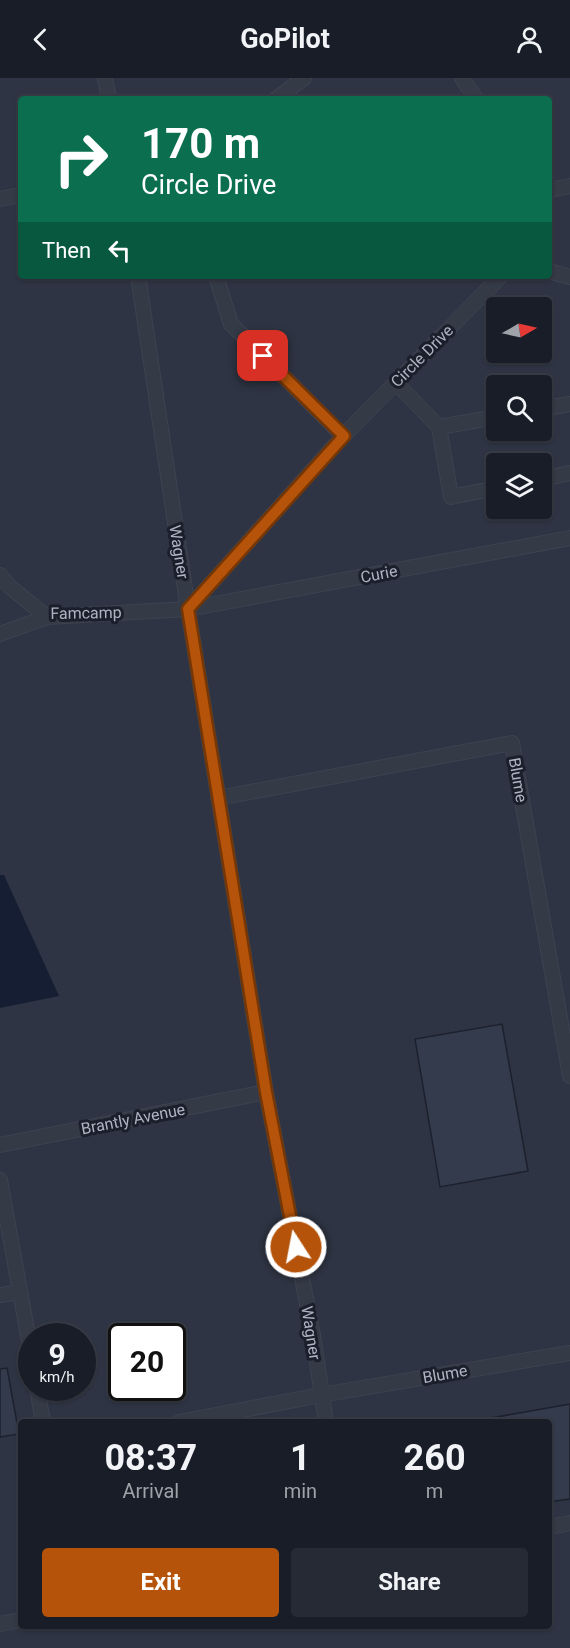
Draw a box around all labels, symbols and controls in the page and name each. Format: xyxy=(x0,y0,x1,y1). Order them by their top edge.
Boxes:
icon: back xyxy=(24,23,57,56)
text: GoPilot xyxy=(240,23,330,55)
icon: person xyxy=(513,23,546,56)
text: 170 m xyxy=(141,119,260,168)
icon: right xyxy=(42,120,120,198)
text: Circle Drive xyxy=(141,169,276,201)
icon: left xyxy=(103,234,136,267)
text: Then xyxy=(42,238,91,263)
north arrow xyxy=(486,297,552,363)
map controls xyxy=(486,297,552,519)
street label: Circle Drive xyxy=(387,321,457,391)
pin xyxy=(237,330,288,381)
icon: arrive xyxy=(246,339,279,372)
button: search xyxy=(486,375,552,441)
button: layers xyxy=(486,453,552,519)
street label: Wagner xyxy=(165,524,193,581)
street label: Curie xyxy=(359,561,399,587)
street label: Famcamp xyxy=(50,603,122,623)
street label: Blume xyxy=(505,756,531,804)
street label: Brantly Avenue xyxy=(79,1100,187,1138)
position arrow xyxy=(264,1215,328,1279)
street label: Wagner xyxy=(297,1305,325,1362)
speed limit sign: 20 xyxy=(108,1323,186,1401)
text: 9 xyxy=(48,1337,66,1372)
street label: Blume xyxy=(421,1361,469,1387)
text: km/h xyxy=(39,1368,75,1386)
text: 08:37 xyxy=(104,1437,197,1479)
text: 1 xyxy=(290,1437,311,1479)
text: 260 xyxy=(404,1437,466,1479)
text: Arrival xyxy=(122,1479,179,1503)
text: min xyxy=(284,1479,317,1503)
text: m xyxy=(426,1479,443,1503)
button: Exit xyxy=(42,1548,279,1617)
button: Share xyxy=(291,1548,528,1617)

